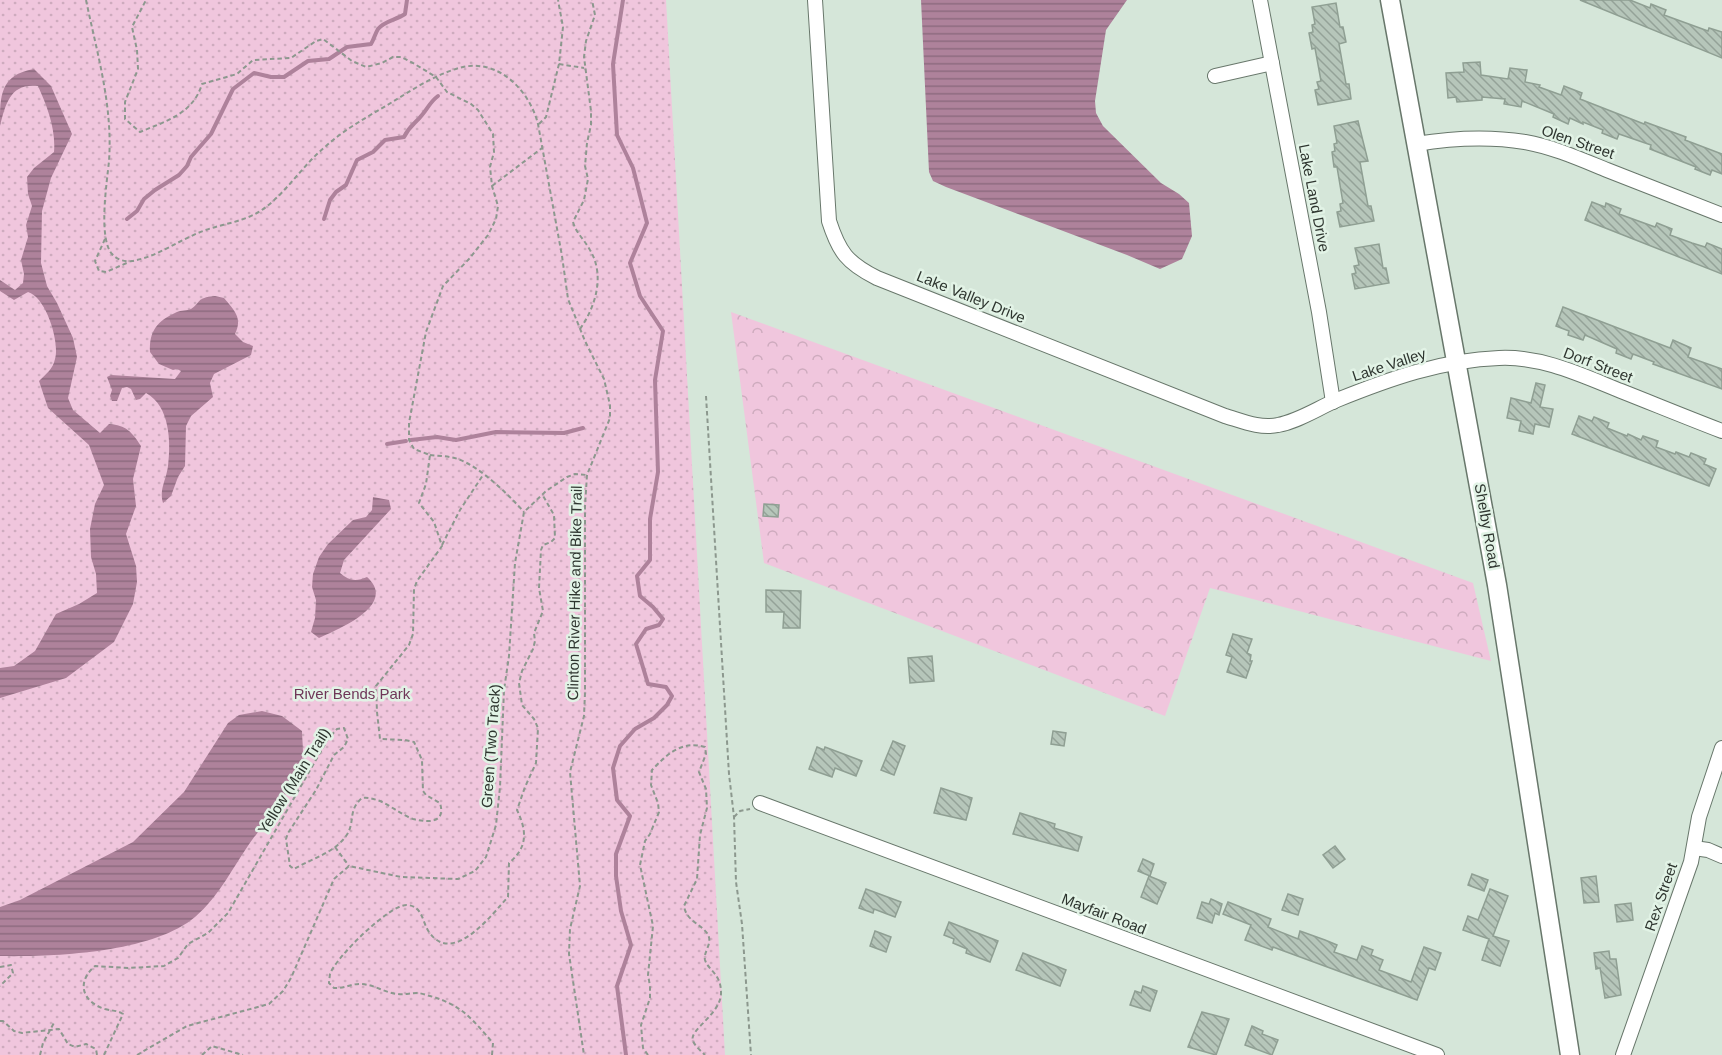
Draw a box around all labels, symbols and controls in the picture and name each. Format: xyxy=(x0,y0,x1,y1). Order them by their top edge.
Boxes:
street label: Olen Street xyxy=(1540,121,1618,162)
street label: Lake Land Drive xyxy=(1296,143,1333,253)
street label: Lake Valley Drive xyxy=(914,267,1028,326)
street label: Lake Valley xyxy=(1350,344,1428,384)
street label: Dorf Street xyxy=(1561,344,1636,386)
street label: Shelby Road xyxy=(1472,482,1503,570)
street label: Clinton River Hike and Bike Trail xyxy=(564,485,585,701)
street label: Green (Two Track) xyxy=(478,683,503,809)
park label: River Bends Park xyxy=(294,685,411,702)
street label: Yellow (Main Trail) xyxy=(254,724,333,837)
street label: Rex Street xyxy=(1641,860,1680,933)
street label: Mayfair Road xyxy=(1059,890,1149,937)

